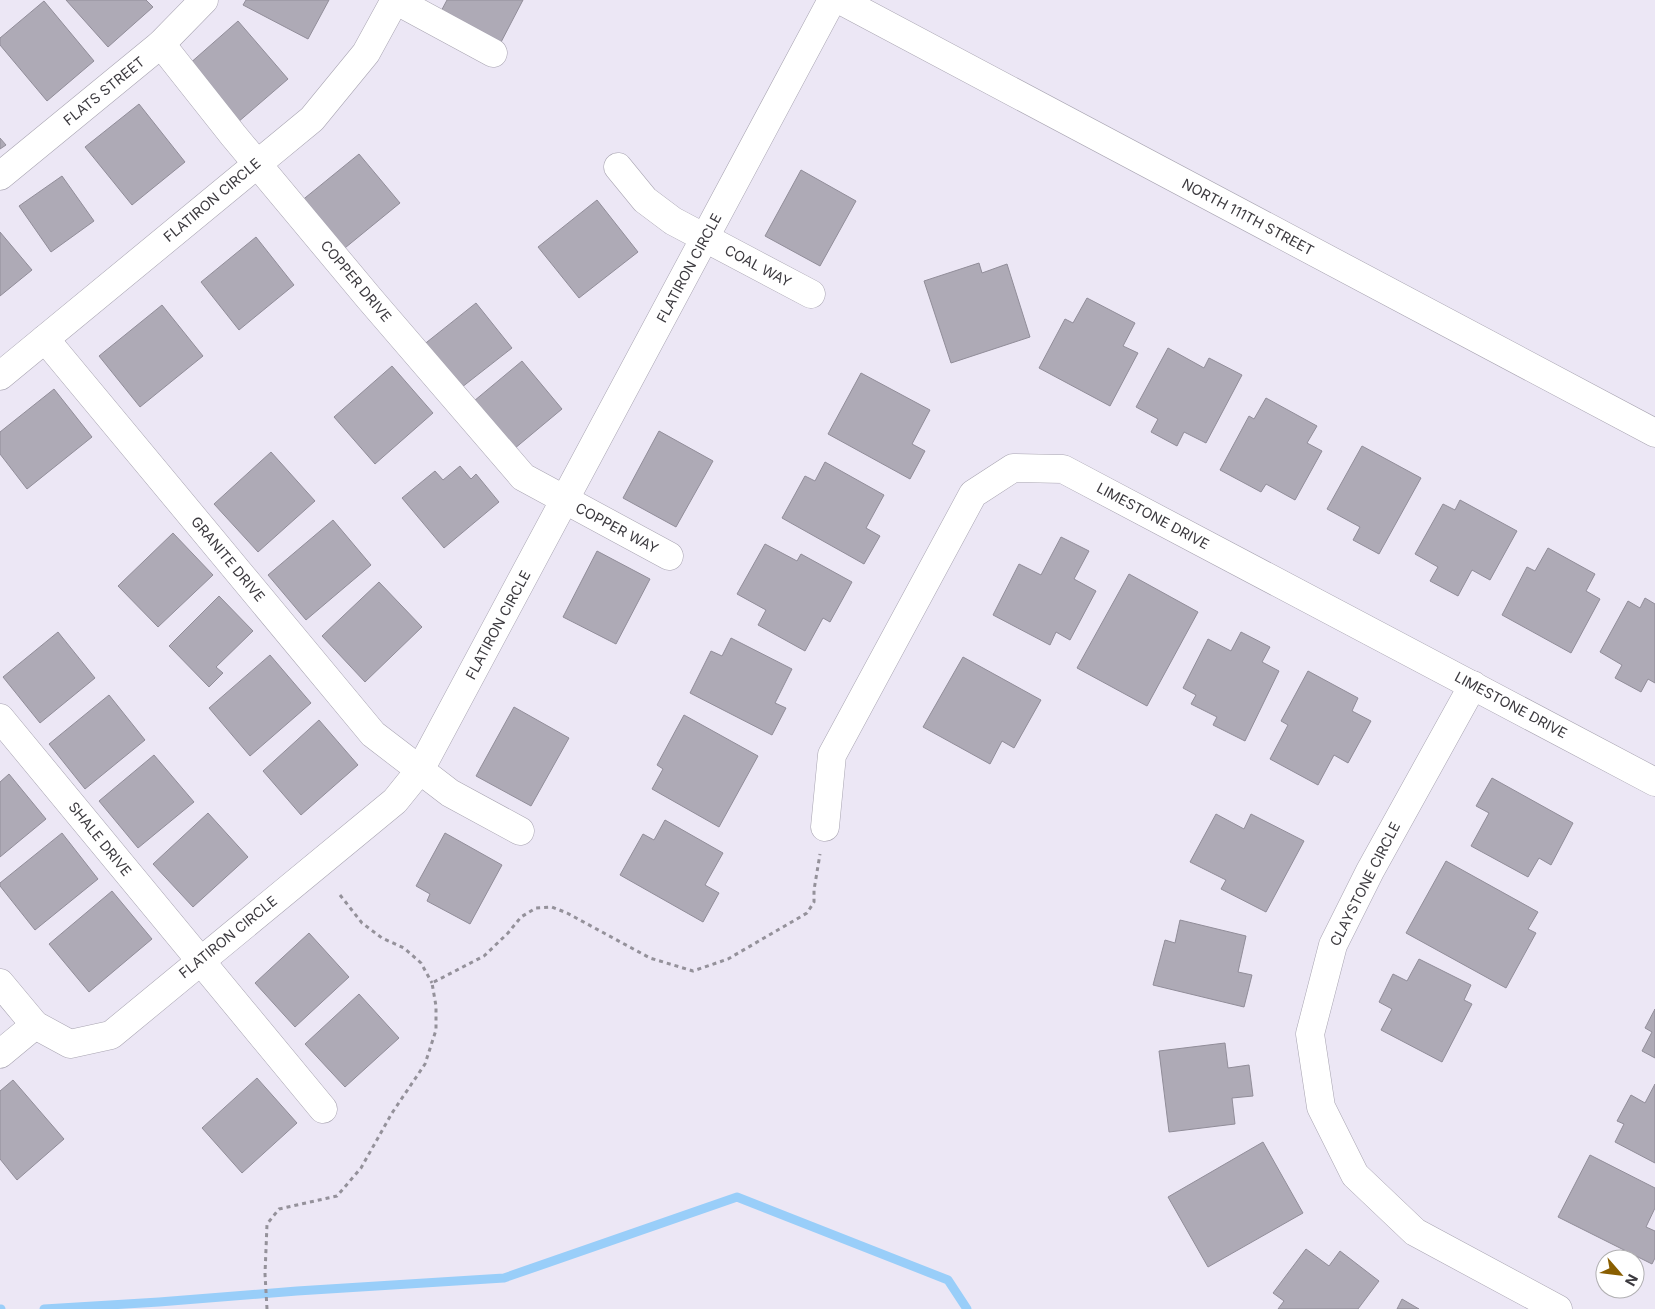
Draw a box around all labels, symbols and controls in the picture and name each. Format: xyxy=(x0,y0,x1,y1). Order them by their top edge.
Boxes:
street label: FLATS STREET xyxy=(60,53,148,129)
street label: FLATIRON CIRCLE xyxy=(160,154,264,245)
street label: NORTH 111TH STREET xyxy=(1179,175,1317,259)
street label: FLATIRON CIRCLE xyxy=(653,210,725,325)
street label: COPPER DRIVE xyxy=(317,236,395,325)
street label: COAL WAY xyxy=(722,241,795,290)
street label: LIMESTONE DRIVE xyxy=(1094,479,1212,552)
street label: COPPER WAY xyxy=(573,499,662,557)
street label: GRANITE DRIVE xyxy=(188,513,269,605)
street label: FLATIRON CIRCLE xyxy=(462,567,534,682)
street label: LIMESTONE DRIVE xyxy=(1452,668,1570,741)
street label: SHALE DRIVE xyxy=(65,798,135,879)
street label: CLAYSTONE CIRCLE xyxy=(1326,819,1403,949)
street label: FLATIRON CIRCLE xyxy=(175,892,280,981)
north arrow xyxy=(1595,1249,1645,1299)
text: N xyxy=(1622,1272,1642,1289)

